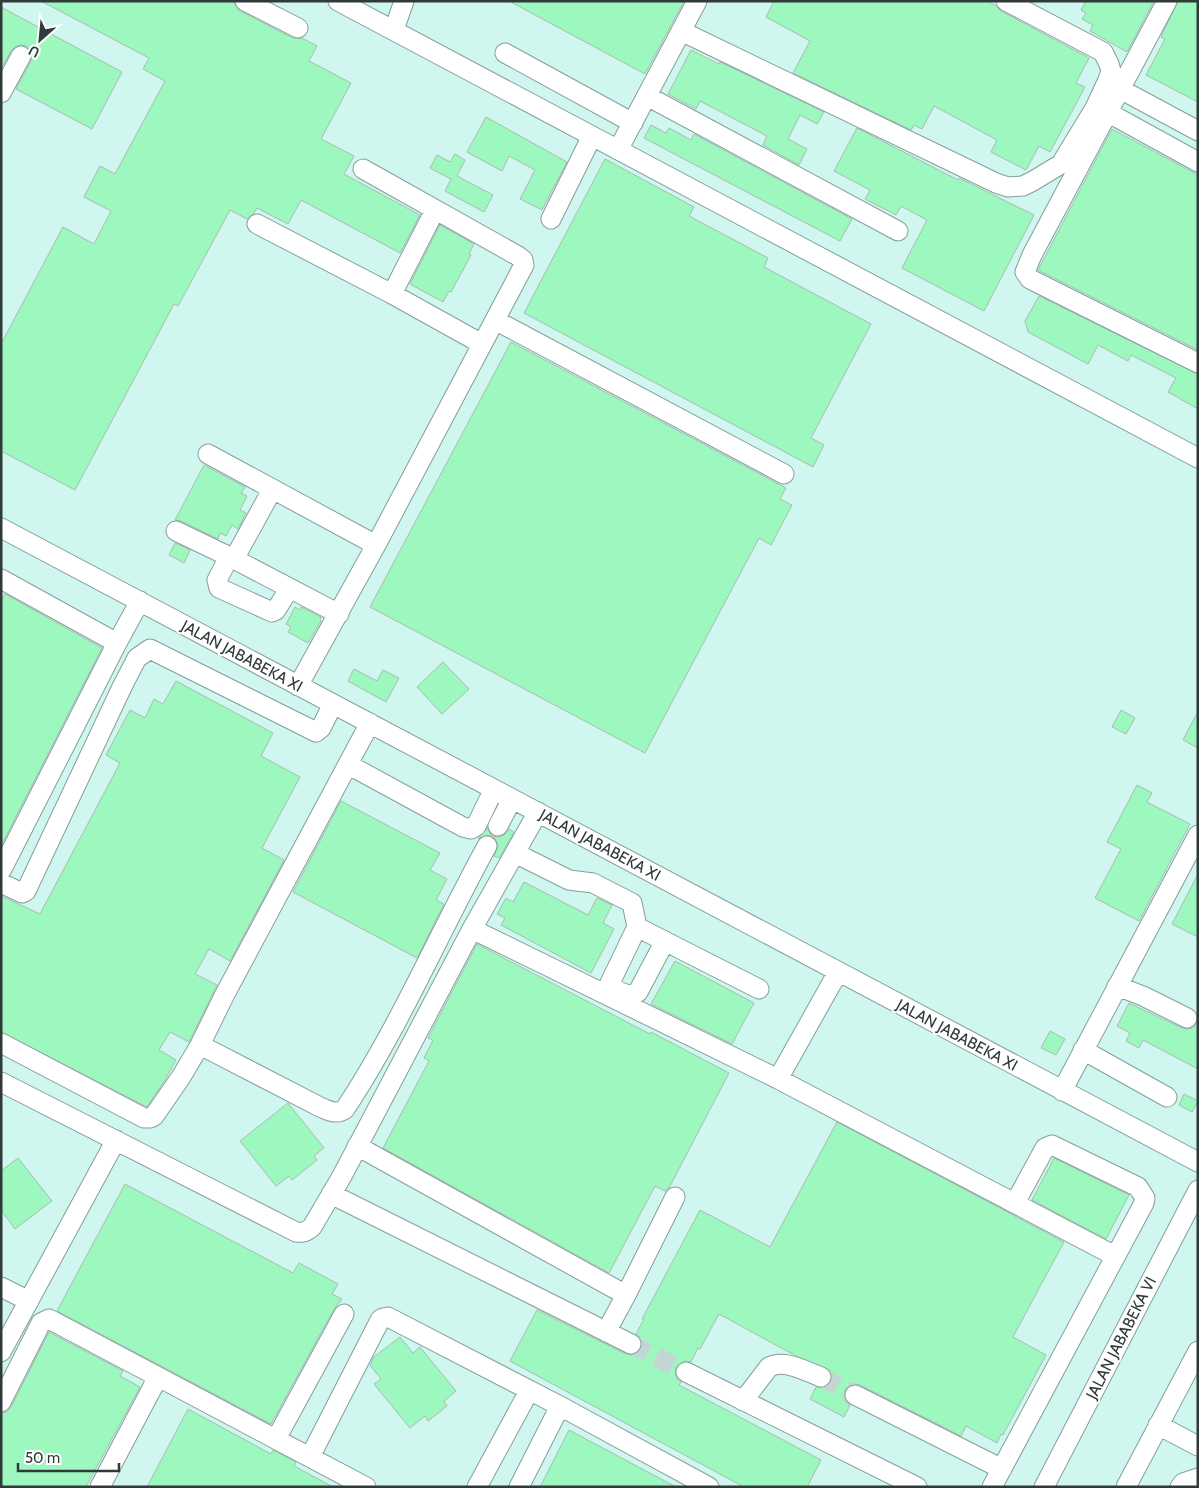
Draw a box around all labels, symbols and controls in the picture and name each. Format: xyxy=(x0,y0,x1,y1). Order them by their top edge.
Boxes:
north arrow xyxy=(15,15,65,65)
text: U xyxy=(26,41,43,62)
street label: JALAN JABABEKA XI xyxy=(177,616,306,696)
street label: JALAN JABABEKA XI xyxy=(535,805,664,885)
street label: JALAN JABABEKA XI xyxy=(892,995,1021,1075)
street label: JALAN JABABEKA VI xyxy=(1081,1274,1160,1403)
scale bar xyxy=(18,1440,119,1472)
text: 50 m xyxy=(25,1449,60,1467)

